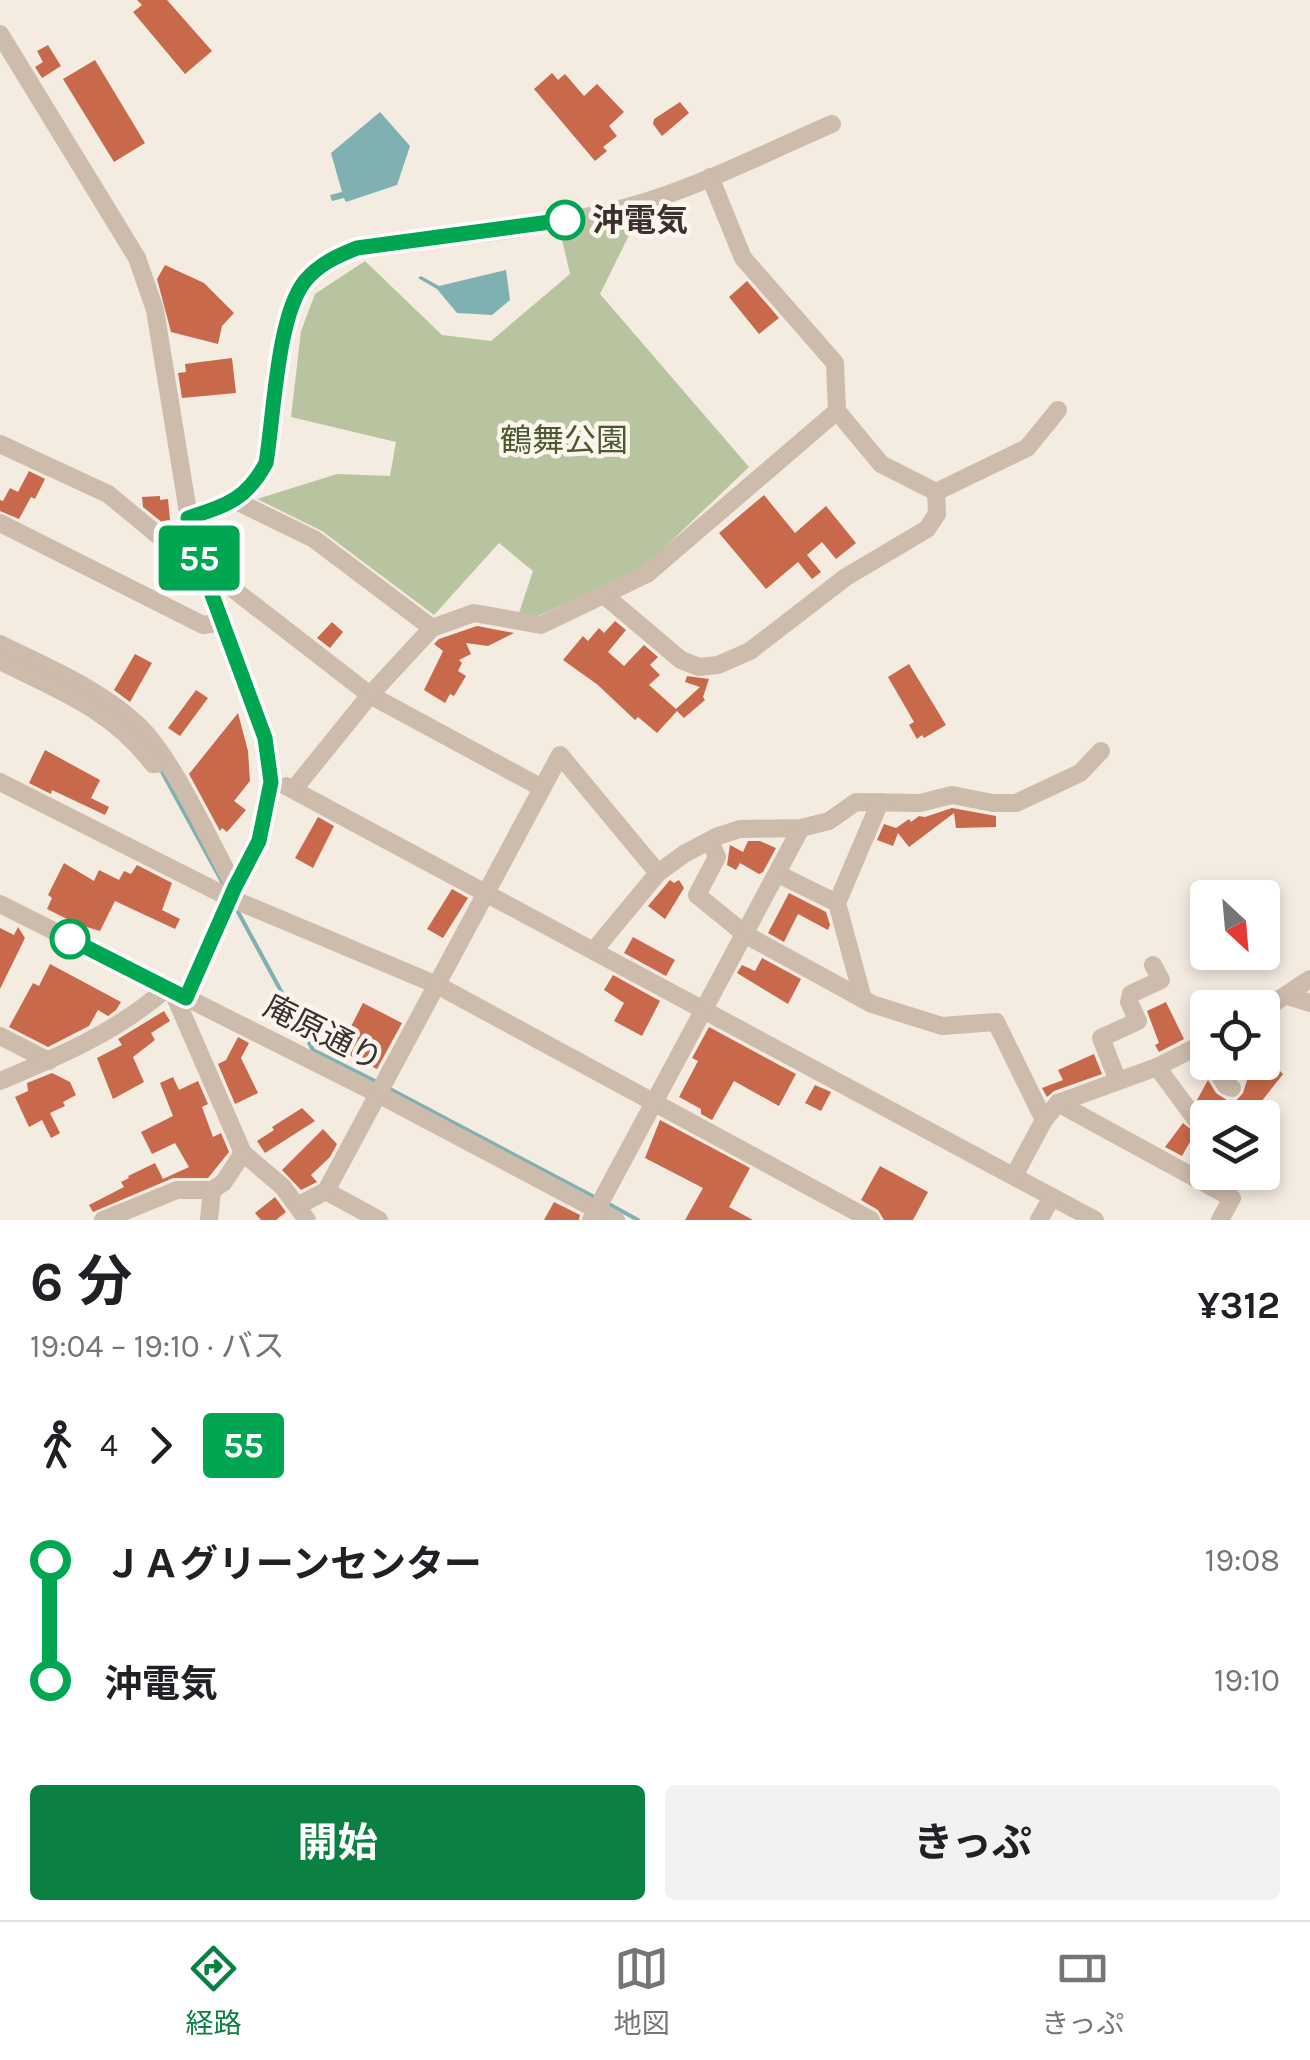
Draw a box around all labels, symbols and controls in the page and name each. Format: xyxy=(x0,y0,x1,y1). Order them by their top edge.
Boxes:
marker: 沖電気 xyxy=(546,201,584,239)
place label: 沖電気 xyxy=(592,202,688,239)
park label: 鶴舞公園 xyxy=(500,422,628,459)
line badge: 55 xyxy=(154,526,244,590)
text: 55 xyxy=(179,538,219,579)
north arrow xyxy=(1190,880,1280,970)
map controls xyxy=(1190,880,1280,1190)
unlabelled marker xyxy=(51,920,89,958)
street label: 庵原通り xyxy=(258,987,388,1079)
button: locate xyxy=(1190,990,1280,1080)
button: layers xyxy=(1190,1100,1280,1190)
text: 6 分 xyxy=(30,1250,132,1314)
text: ¥312 xyxy=(1198,1283,1280,1328)
text: 19:04 – 19:10 · バス xyxy=(30,1328,285,1365)
icon: walk xyxy=(30,1418,85,1473)
icon: forward xyxy=(133,1418,188,1473)
text: 55 xyxy=(223,1425,264,1466)
text: 4 xyxy=(100,1427,118,1464)
text: ＪＡグリーンセンター xyxy=(104,1542,482,1587)
text: 19:08 xyxy=(1205,1542,1280,1579)
text: 沖電気 xyxy=(104,1662,218,1707)
text: 19:10 xyxy=(1214,1662,1280,1699)
button: 開始 xyxy=(30,1785,645,1900)
button: きっぷ xyxy=(665,1785,1280,1900)
tab: 経路 xyxy=(186,1941,242,2041)
tab: 地図 xyxy=(614,1941,670,2041)
tab: きっぷ xyxy=(1041,1941,1124,2041)

